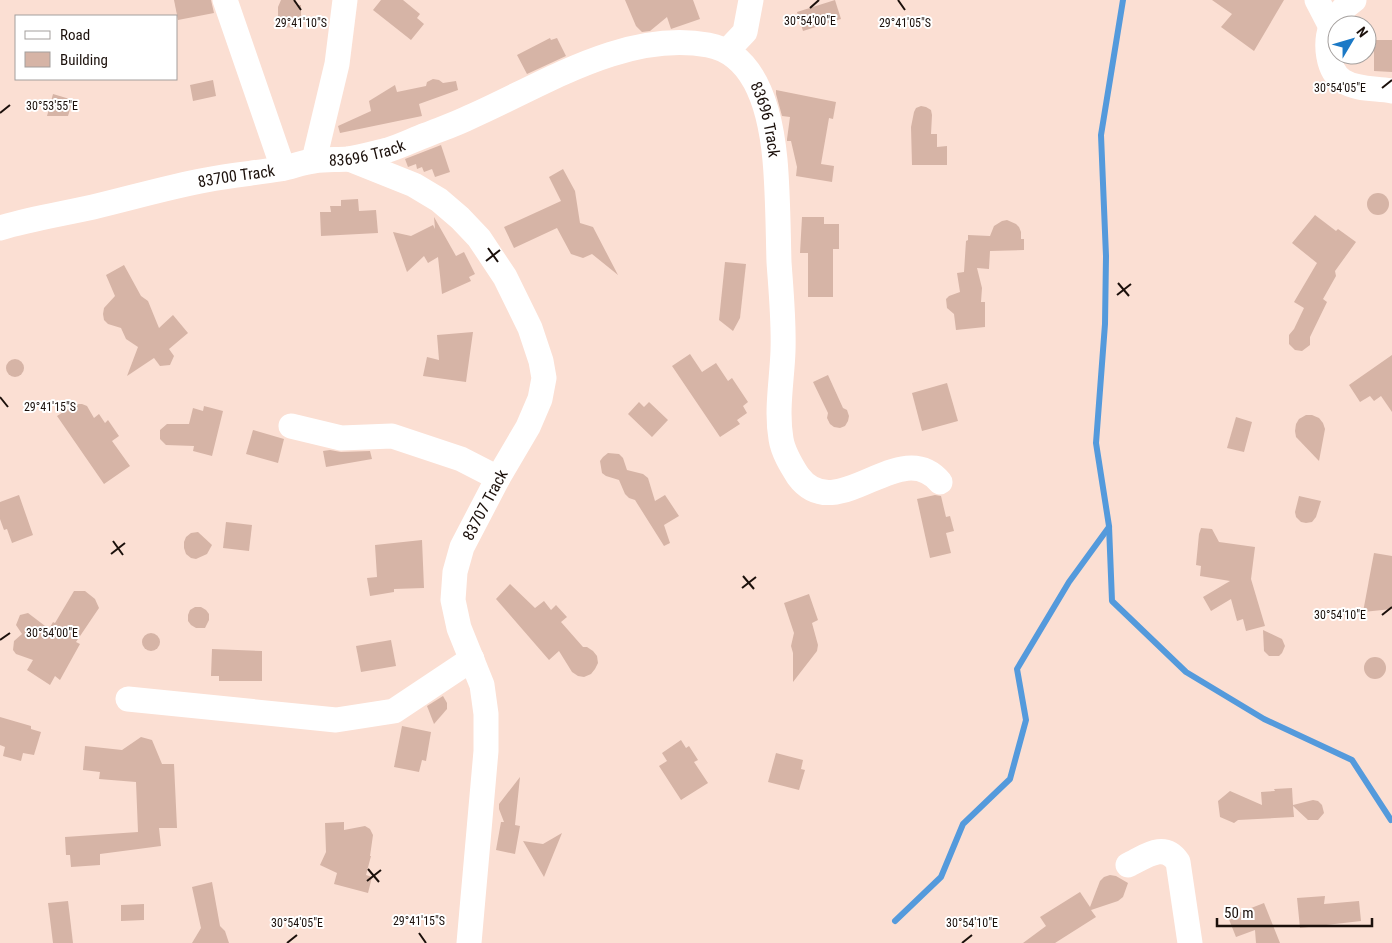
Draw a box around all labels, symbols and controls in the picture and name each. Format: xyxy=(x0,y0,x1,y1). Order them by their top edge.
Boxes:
text: 30°54'00"E xyxy=(784,14,836,28)
legend xyxy=(15,15,178,80)
north arrow xyxy=(1327,15,1377,65)
text: 29°41'10"S xyxy=(275,16,327,30)
text: 29°41'05"S xyxy=(879,16,931,30)
text: N xyxy=(1353,24,1371,40)
text: Road xyxy=(60,26,90,44)
text: Building xyxy=(60,51,108,69)
street label: 83696 Track xyxy=(747,78,784,159)
text: 30°54'05"E xyxy=(1314,81,1366,95)
text: 30°53'55"E xyxy=(26,99,78,113)
street label: 83696 Track xyxy=(329,135,408,169)
street label: 83700 Track xyxy=(196,160,277,191)
text: 29°41'15"S xyxy=(24,400,76,414)
street label: 83707 Track xyxy=(458,466,512,544)
text: 30°54'10"E xyxy=(1314,608,1366,622)
text: 30°54'00"E xyxy=(26,626,78,640)
scale bar xyxy=(1217,896,1372,928)
text: 50 m xyxy=(1224,904,1254,922)
text: 29°41'15"S xyxy=(393,914,445,928)
text: 30°54'05"E xyxy=(271,916,323,930)
text: 30°54'10"E xyxy=(946,916,998,930)

